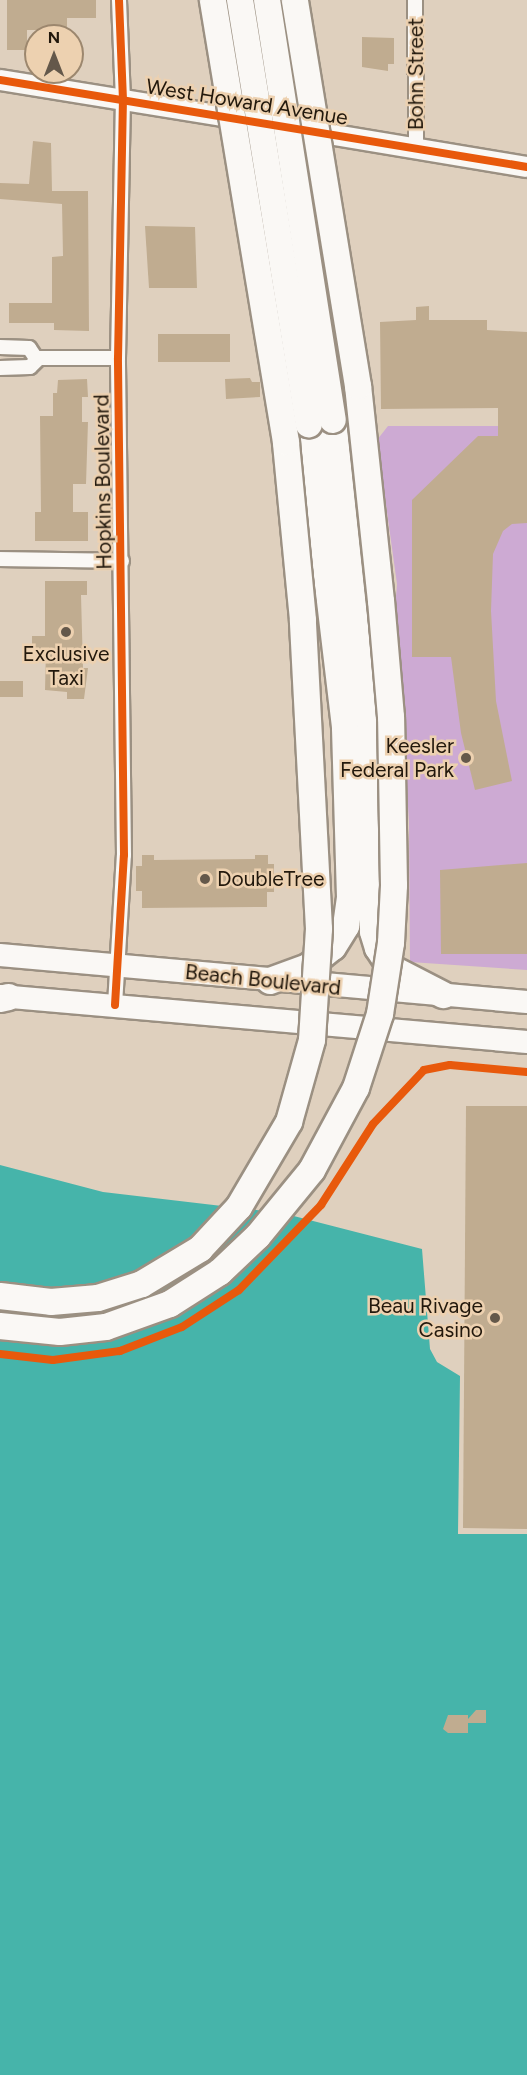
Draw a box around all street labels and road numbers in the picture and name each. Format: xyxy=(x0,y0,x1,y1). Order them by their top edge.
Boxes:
street label: Bohn Street xyxy=(403,18,429,130)
street label: West Howard Avenue xyxy=(144,74,350,130)
street label: Hopkins Boulevard xyxy=(89,394,117,570)
street label: Beach Boulevard xyxy=(184,959,342,1001)

